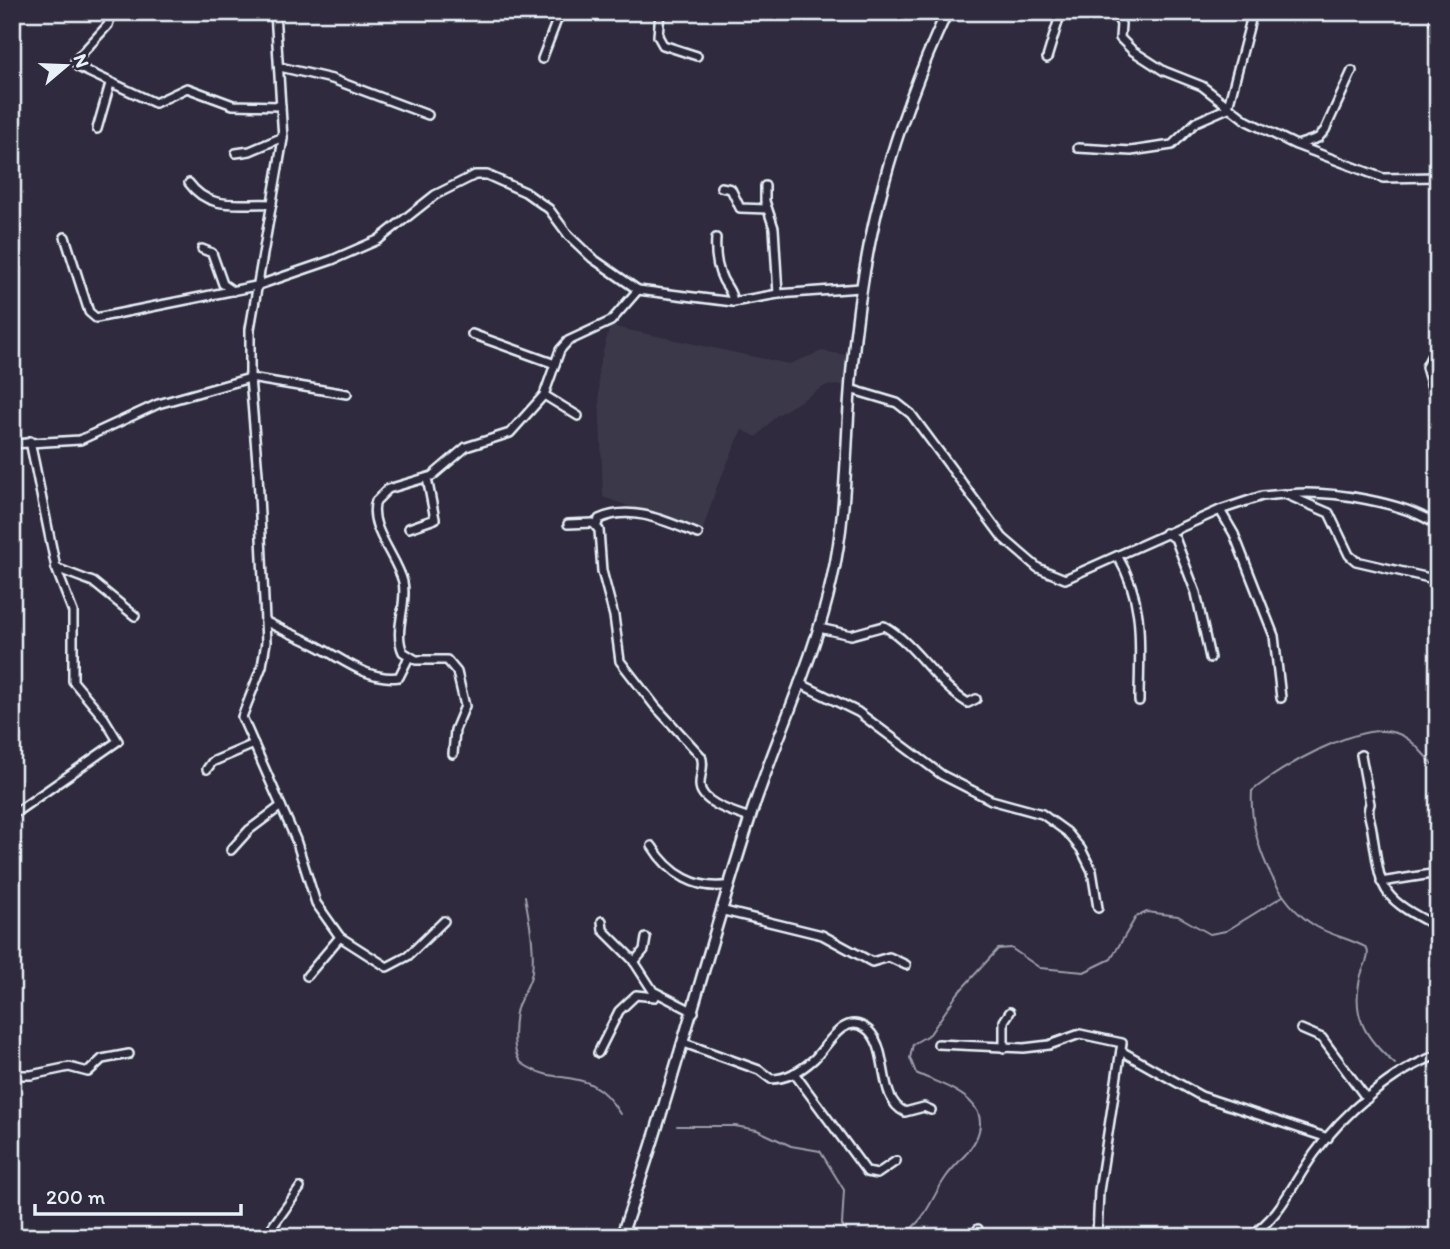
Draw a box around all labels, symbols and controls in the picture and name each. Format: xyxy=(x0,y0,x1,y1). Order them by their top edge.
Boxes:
north arrow xyxy=(32,32,102,102)
text: N xyxy=(69,51,95,70)
scale bar xyxy=(35,1172,242,1216)
text: 200 m xyxy=(46,1184,106,1209)

